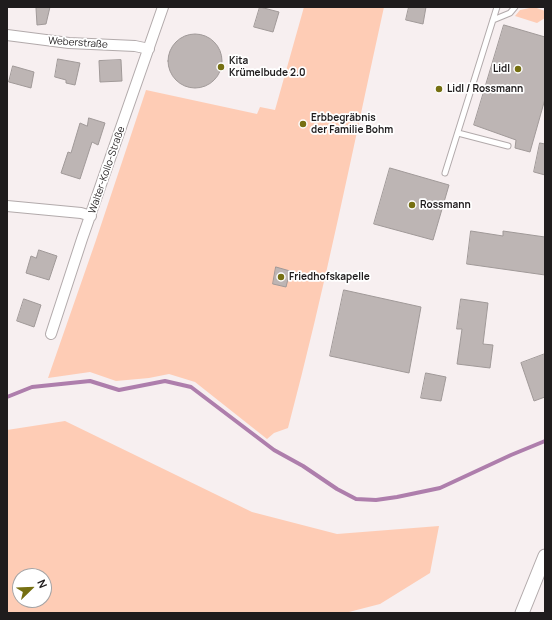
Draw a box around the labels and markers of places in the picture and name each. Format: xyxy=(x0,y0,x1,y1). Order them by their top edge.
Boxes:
place label: Kita Krümelbude 2.0 xyxy=(229,55,306,78)
marker: Kita Krümelbude 2.0 xyxy=(216,62,226,72)
place label: Lidl xyxy=(493,63,510,75)
marker: Lidl xyxy=(513,64,523,74)
place label: Lidl / Rossmann xyxy=(447,83,523,95)
marker: Lidl / Rossmann xyxy=(434,84,444,94)
place label: Erbbegräbnis der Familie Bohm xyxy=(311,112,393,136)
marker: Erbbegräbnis der Familie Bohm xyxy=(298,119,308,129)
place label: Rossmann xyxy=(420,199,471,211)
marker: Rossmann xyxy=(407,200,417,210)
place label: Friedhofskapelle xyxy=(289,271,370,283)
marker: Friedhofskapelle xyxy=(276,272,286,282)

